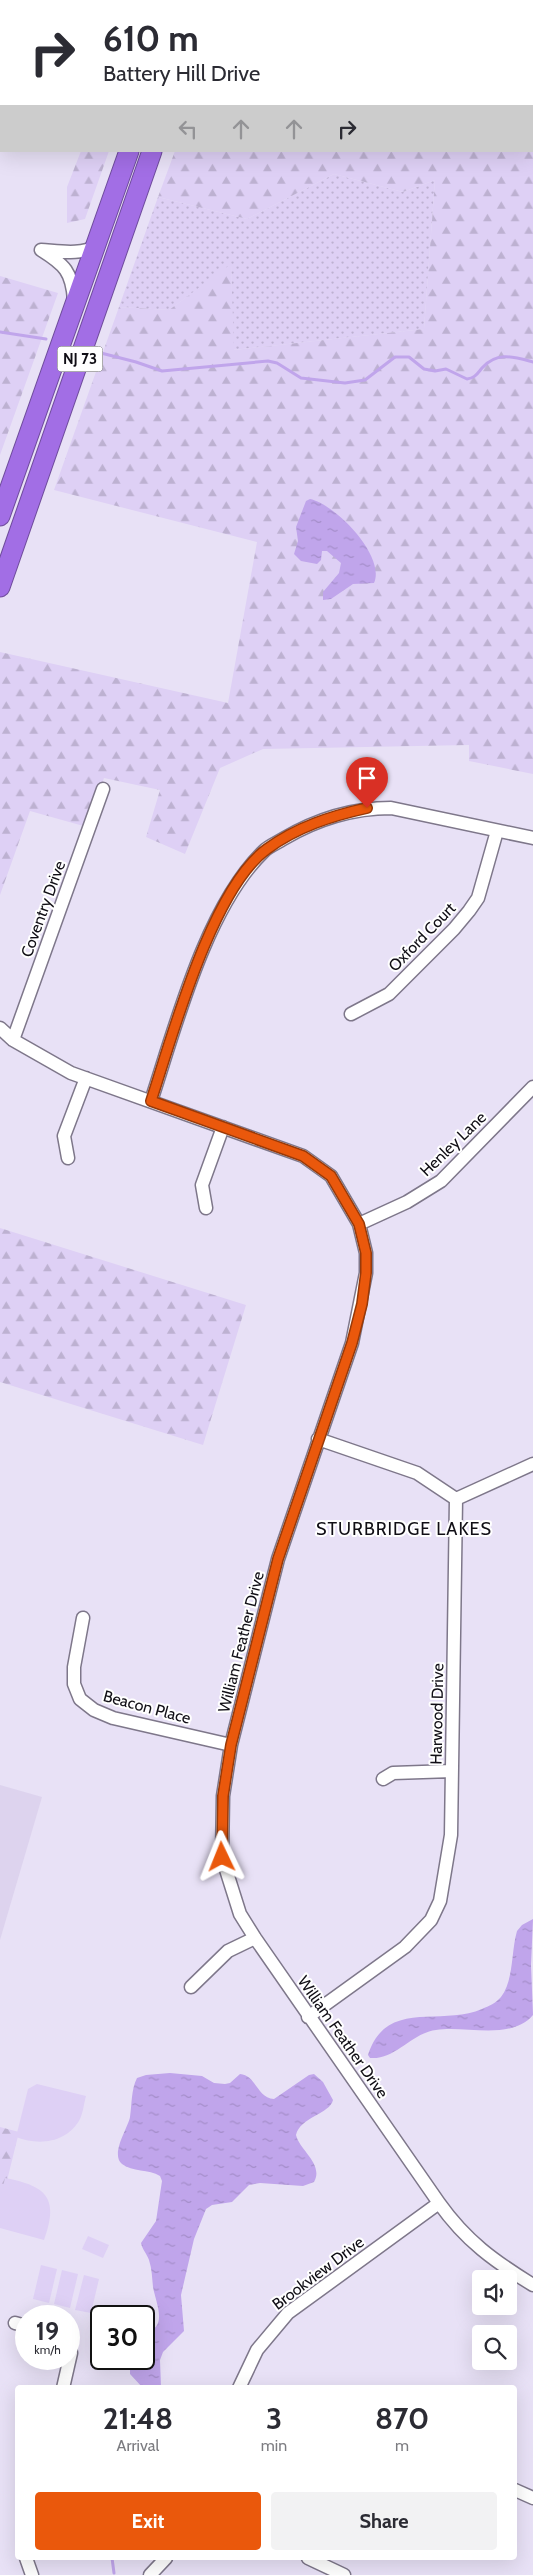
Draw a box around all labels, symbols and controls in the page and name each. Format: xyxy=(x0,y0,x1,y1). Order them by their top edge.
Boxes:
text: 610 m xyxy=(103,17,199,60)
icon: right xyxy=(20,20,85,85)
text: Battery Hill Drive xyxy=(103,60,260,87)
icon: left xyxy=(174,115,202,143)
icon: ahead xyxy=(227,115,255,143)
icon: ahead xyxy=(280,115,308,143)
icon: right xyxy=(333,115,361,143)
road number: NJ 73 xyxy=(58,346,102,372)
pin xyxy=(346,757,388,808)
icon: arrive xyxy=(353,764,381,792)
street label: Coventry Drive xyxy=(17,858,69,960)
street label: Oxford Court xyxy=(385,898,460,975)
street label: Henley Lane xyxy=(416,1108,490,1180)
district label: STURBRIDGE LAKES xyxy=(316,1518,492,1540)
street label: William Feather Drive xyxy=(214,1569,268,1715)
street label: Harwood Drive xyxy=(427,1663,447,1765)
street label: Beacon Place xyxy=(101,1686,193,1728)
position arrow xyxy=(195,1830,247,1882)
street label: William Feather Drive xyxy=(294,1972,392,2102)
street label: Brookview Drive xyxy=(269,2232,367,2314)
map controls xyxy=(472,2270,517,2370)
button: sound xyxy=(472,2270,517,2315)
speed limit sign: 30 xyxy=(90,2305,155,2370)
text: 19 xyxy=(36,2316,59,2346)
button: search xyxy=(472,2325,517,2370)
text: km/h xyxy=(34,2342,61,2357)
text: 21:48 xyxy=(103,2400,173,2437)
text: 3 xyxy=(266,2400,282,2437)
text: 870 xyxy=(375,2400,429,2437)
text: Arrival xyxy=(117,2436,159,2455)
text: min xyxy=(261,2436,287,2455)
text: m xyxy=(395,2436,409,2455)
button: Exit xyxy=(35,2492,261,2550)
button: Share xyxy=(271,2492,497,2550)

